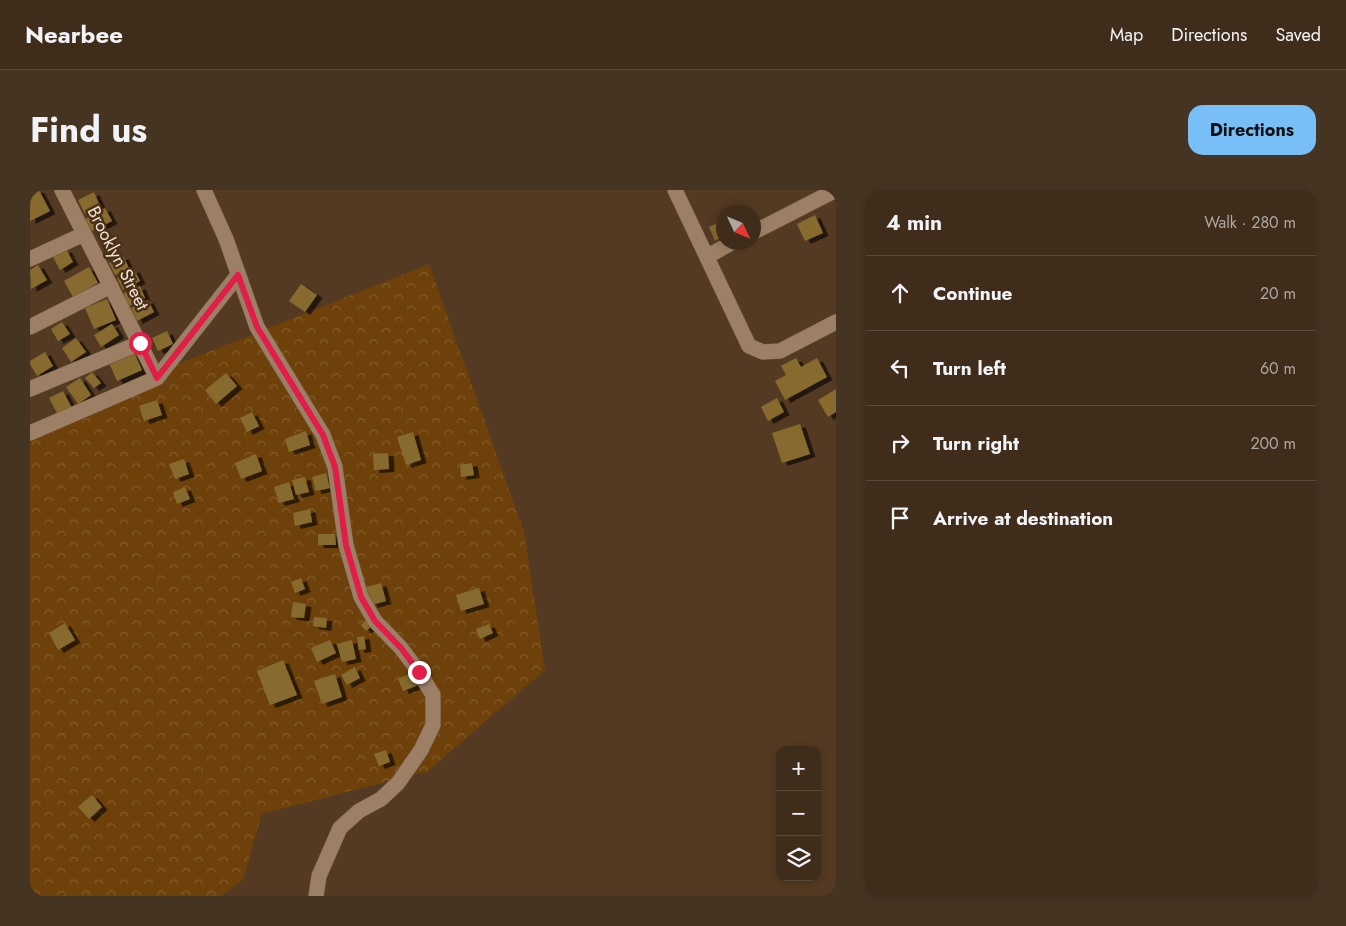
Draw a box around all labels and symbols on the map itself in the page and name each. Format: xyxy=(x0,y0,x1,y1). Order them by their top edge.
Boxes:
street label: Brooklyn Street xyxy=(81,202,156,315)
north arrow xyxy=(716,205,761,250)
route start xyxy=(129,332,152,355)
route end xyxy=(408,661,431,684)

